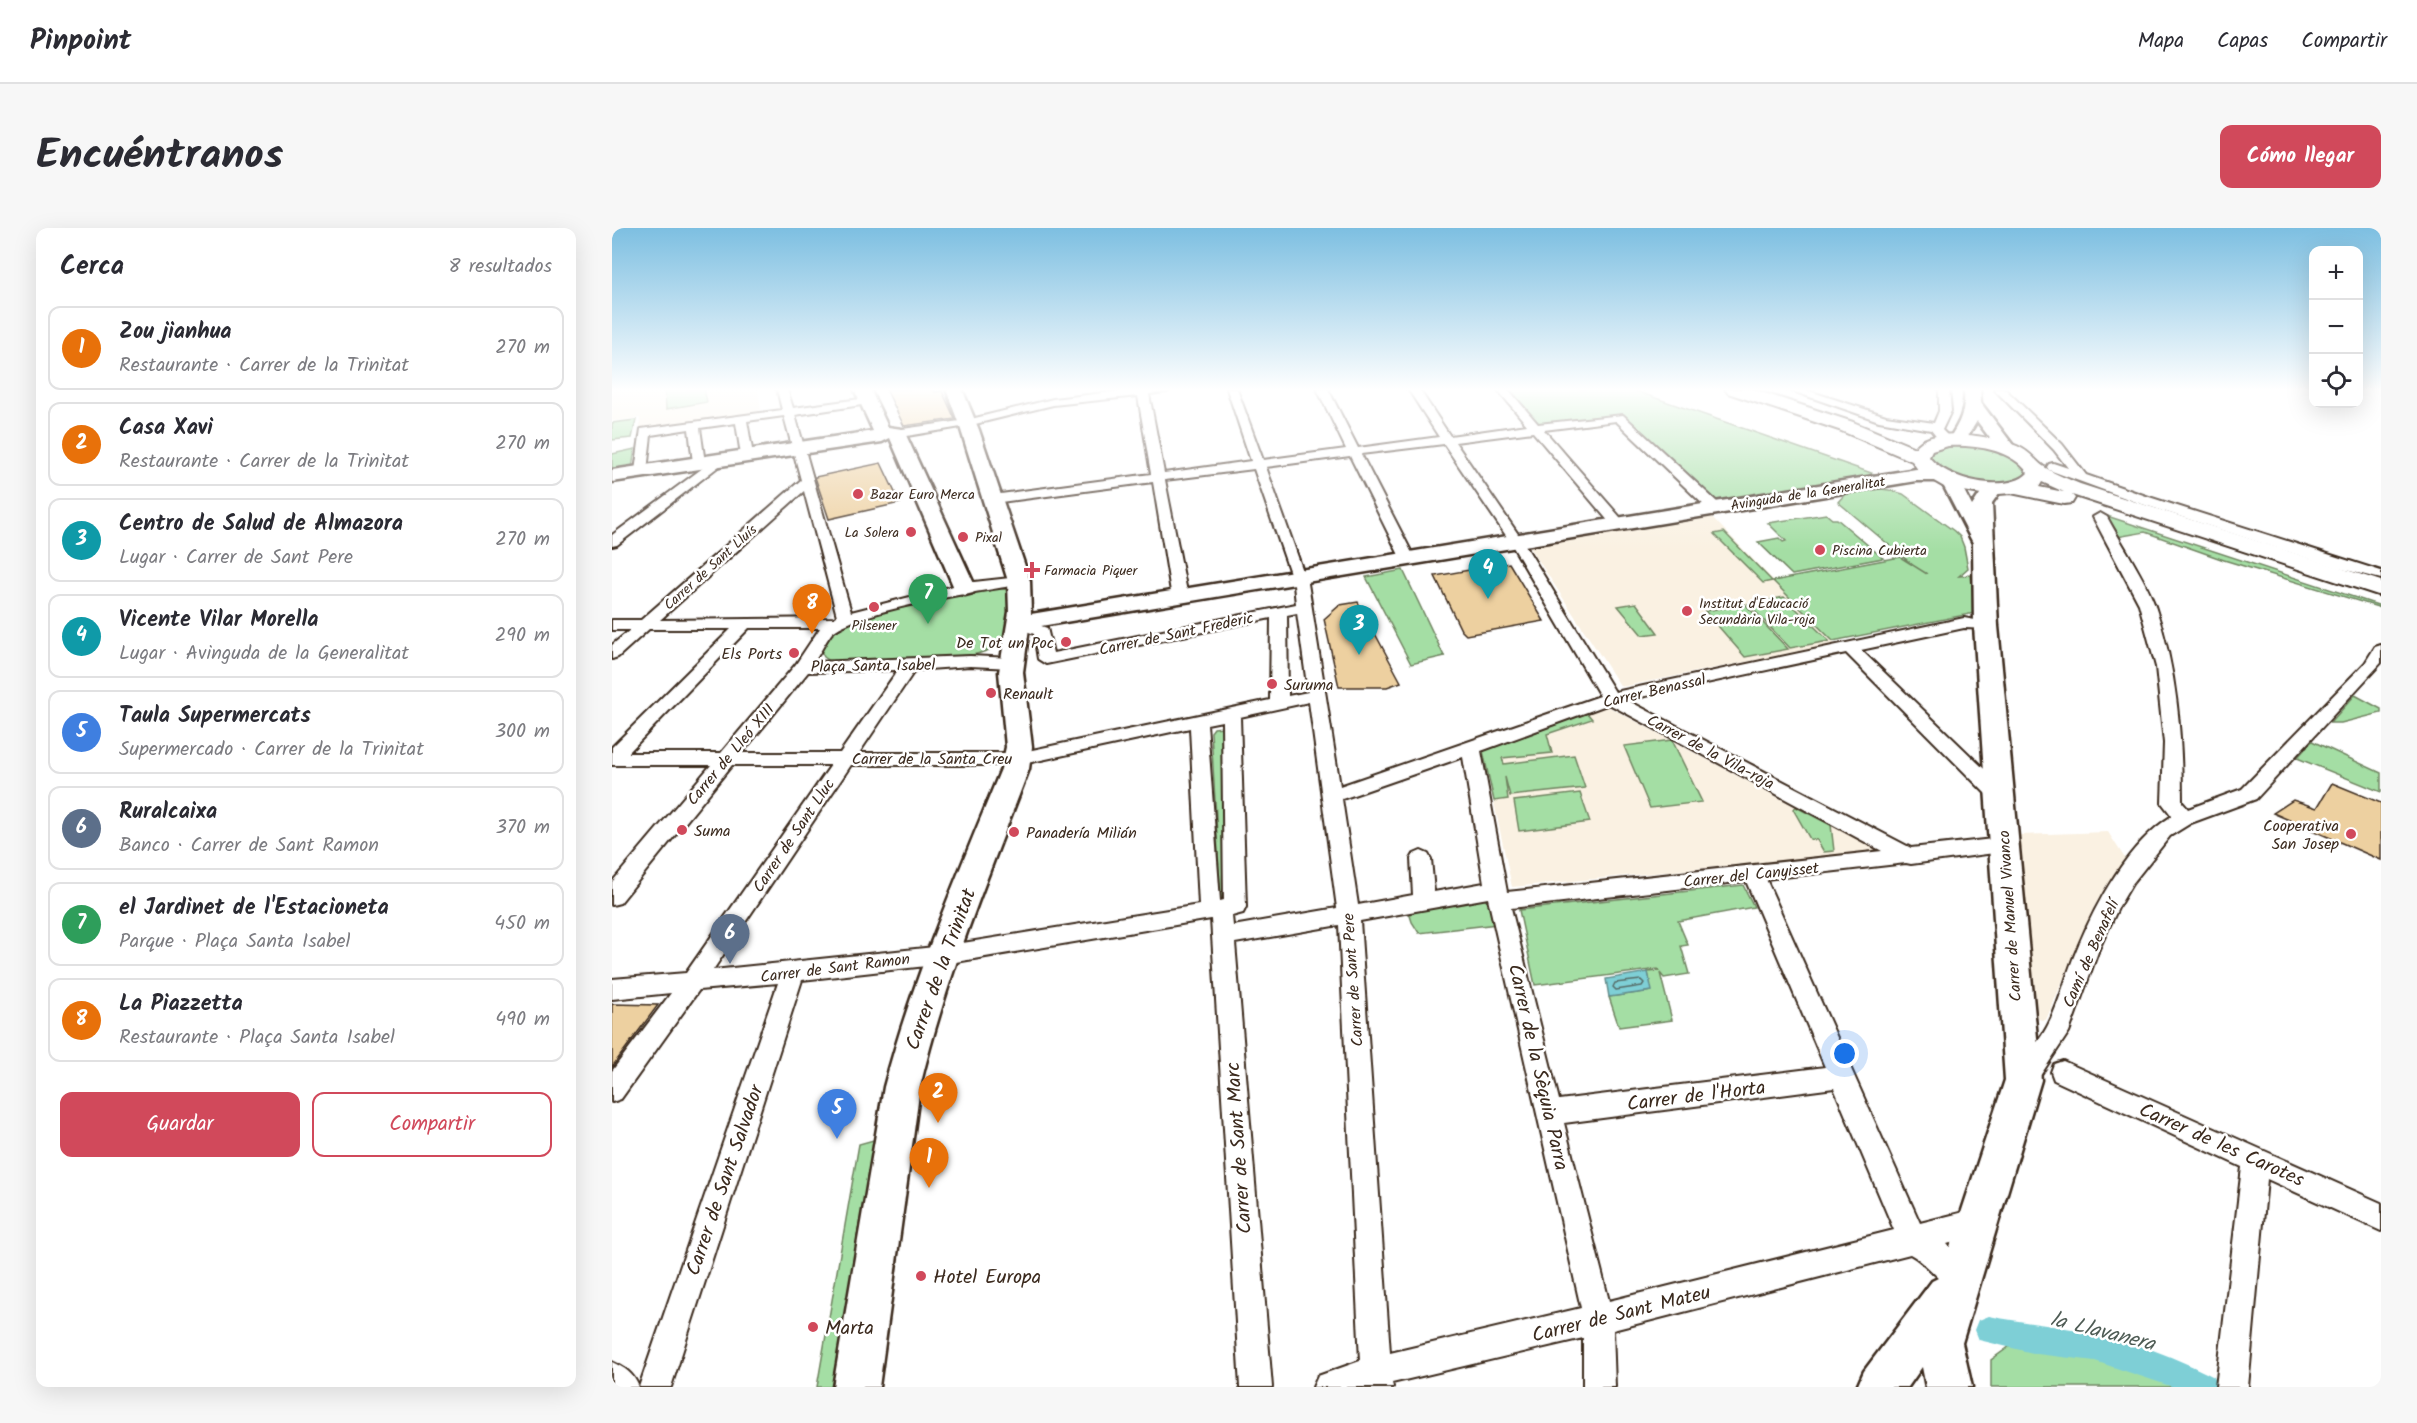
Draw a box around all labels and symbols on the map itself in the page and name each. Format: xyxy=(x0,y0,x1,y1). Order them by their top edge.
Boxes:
street label: Avinguda de la Generalitat xyxy=(1729,471,1888,517)
place label: Bazar Euro Merca xyxy=(870,484,975,506)
marker: Bazar Euro Merca xyxy=(851,487,865,501)
street label: Carrer de Sant Lluís xyxy=(659,520,762,616)
place label: La Solera xyxy=(844,522,899,544)
marker: La Solera xyxy=(904,525,918,539)
place label: Pixal xyxy=(975,527,1002,549)
marker: Pixal xyxy=(956,530,970,544)
place label: Piscina Cubierta xyxy=(1832,540,1927,562)
marker: Piscina Cubierta xyxy=(1813,543,1827,557)
pin: 4 xyxy=(1468,550,1508,599)
place label: Farmacia Piquer xyxy=(1044,560,1139,582)
marker: Farmacia Piquer xyxy=(1025,563,1039,577)
pin: 7 xyxy=(908,574,948,624)
pin: 8 xyxy=(792,584,832,634)
place label: Institut d'Educació Secundària Vila-roja xyxy=(1699,593,1815,631)
marker: Pilsener xyxy=(867,600,881,614)
marker: Institut d'Educació Secundària Vila-roja xyxy=(1680,604,1694,618)
street label: Carrer de Sant Frederic xyxy=(1097,606,1256,663)
pin: 3 xyxy=(1340,606,1378,655)
place label: Pilsener xyxy=(851,615,898,637)
place label: De Tot un Poc xyxy=(956,631,1054,656)
marker: De Tot un Poc xyxy=(1059,635,1073,649)
place label: Els Ports xyxy=(721,642,782,667)
marker: Els Ports xyxy=(787,646,801,660)
street label: Plaça Santa Isabel xyxy=(811,653,936,680)
street label: Carrer Benassal xyxy=(1600,667,1708,715)
place label: Suruma xyxy=(1284,673,1333,698)
marker: Suruma xyxy=(1265,677,1279,691)
place label: Renault xyxy=(1003,682,1054,707)
marker: Renault xyxy=(984,686,998,700)
street label: Carrer de Lleó XIII xyxy=(681,698,781,811)
street label: Carrer de la Vila-roja xyxy=(1642,708,1779,797)
street label: Carrer de la Santa Creu xyxy=(852,747,1013,772)
street label: Carrer de Sant Lluc xyxy=(747,774,842,898)
place label: Cooperativa San Josep xyxy=(2263,814,2339,857)
place label: Suma xyxy=(694,819,730,844)
place label: Panadería Milián xyxy=(1026,821,1137,846)
marker: Suma xyxy=(675,823,689,837)
marker: Panadería Milián xyxy=(1007,825,1021,839)
marker: Cooperativa San Josep xyxy=(2344,827,2358,841)
street label: Carrer de Manuel Vivanco xyxy=(1992,829,2029,1002)
street label: Carrer del Canyisset xyxy=(1682,856,1821,895)
street label: Carrer de la Trinitat xyxy=(898,884,986,1055)
street label: Camí de Benafelí xyxy=(2056,894,2127,1012)
street label: Carrer de Sant Pere xyxy=(1336,912,1371,1047)
pin: 6 xyxy=(710,914,750,964)
street label: Carrer de Sant Ramon xyxy=(759,947,911,990)
street label: Carrer de la Sèquia Parra xyxy=(1498,961,1576,1174)
your location xyxy=(1830,1039,1859,1068)
street label: Carrer de Sant Marc xyxy=(1218,1061,1262,1235)
street label: Carrer de l'Horta xyxy=(1625,1073,1767,1121)
pin: 2 xyxy=(918,1074,958,1123)
street label: Carrer de Sant Salvador xyxy=(678,1080,774,1280)
pin: 5 xyxy=(818,1090,856,1139)
street label: Carrer de les Carotes xyxy=(2133,1095,2309,1197)
pin: 1 xyxy=(910,1138,948,1188)
place label: Hotel Europa xyxy=(933,1262,1041,1294)
marker: Hotel Europa xyxy=(914,1269,928,1283)
street label: Carrer de Sant Mateu xyxy=(1529,1277,1715,1353)
water label: la Llavanera xyxy=(2047,1304,2159,1362)
place label: Marta xyxy=(825,1313,874,1345)
marker: Marta xyxy=(806,1320,820,1334)

